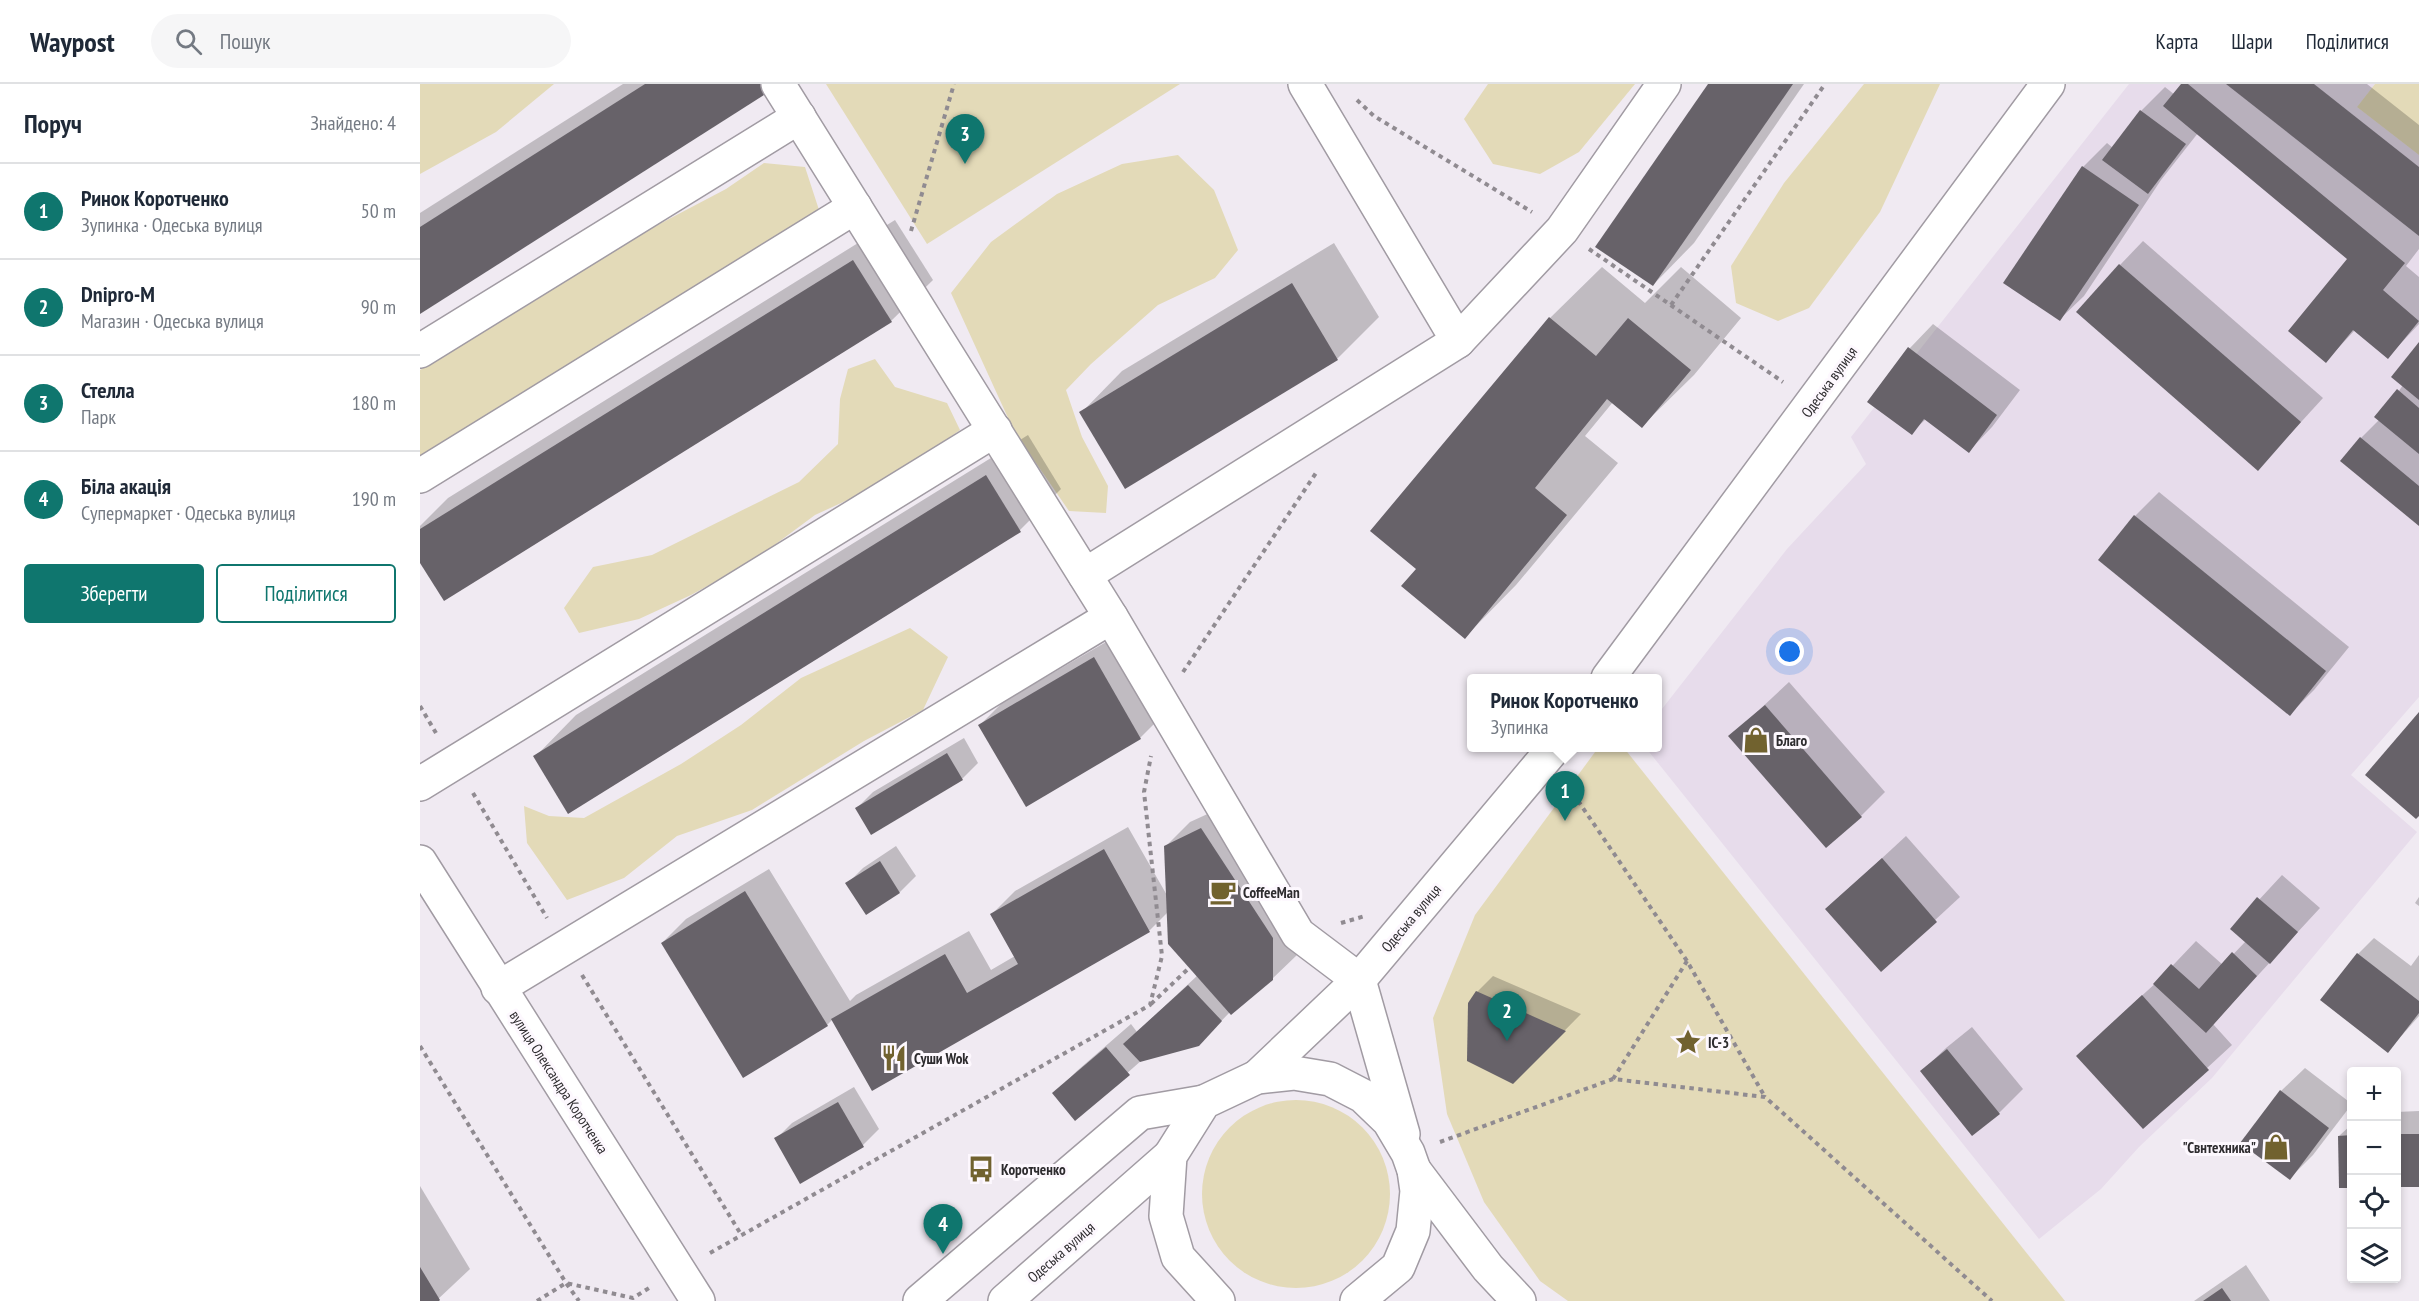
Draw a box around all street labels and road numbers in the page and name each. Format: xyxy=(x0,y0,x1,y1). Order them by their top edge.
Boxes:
street label: Одеська вулиця xyxy=(1797,343,1861,421)
street label: Одеська вулиця xyxy=(1377,880,1445,956)
street label: вулиця Олександра Коротченка xyxy=(506,1007,612,1157)
street label: Одеська вулиця xyxy=(1023,1217,1099,1286)

